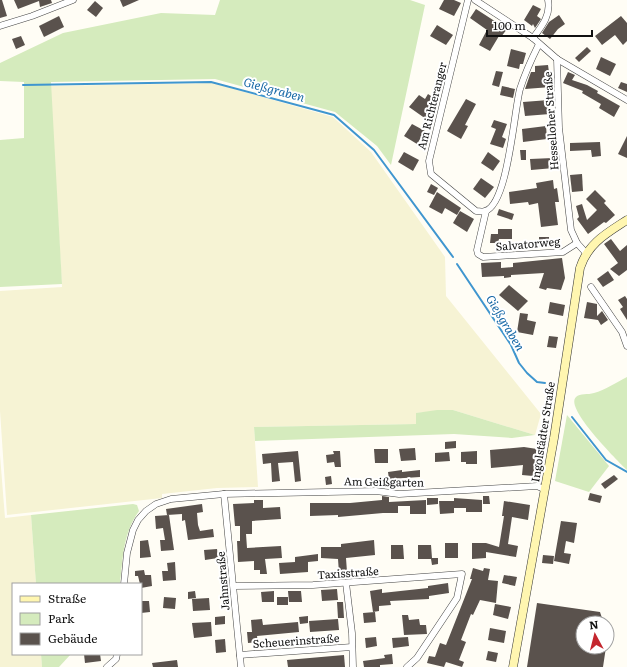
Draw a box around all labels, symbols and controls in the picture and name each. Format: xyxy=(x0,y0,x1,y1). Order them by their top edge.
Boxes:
scale bar xyxy=(487,12,592,38)
text: 100 m xyxy=(493,16,526,34)
street label: Am Richteranger xyxy=(412,60,450,151)
street label: Hesselloher Straße xyxy=(539,71,561,171)
water label: Gießgraben xyxy=(242,72,307,106)
street label: Salvatorweg xyxy=(495,232,562,254)
water label: Gießgraben xyxy=(482,291,530,354)
street label: Ingolstädter Straße xyxy=(526,380,558,483)
street label: Am Geißgarten xyxy=(344,472,424,490)
street label: Jahnstraße xyxy=(211,551,233,611)
street label: Taxisstraße xyxy=(317,562,379,582)
legend xyxy=(12,583,142,655)
text: Straße xyxy=(48,589,86,607)
text: Park xyxy=(48,609,75,627)
north arrow xyxy=(575,615,615,655)
text: N xyxy=(588,616,599,633)
text: Gebäude xyxy=(48,629,97,647)
street label: Scheuerinstraße xyxy=(252,629,340,651)

